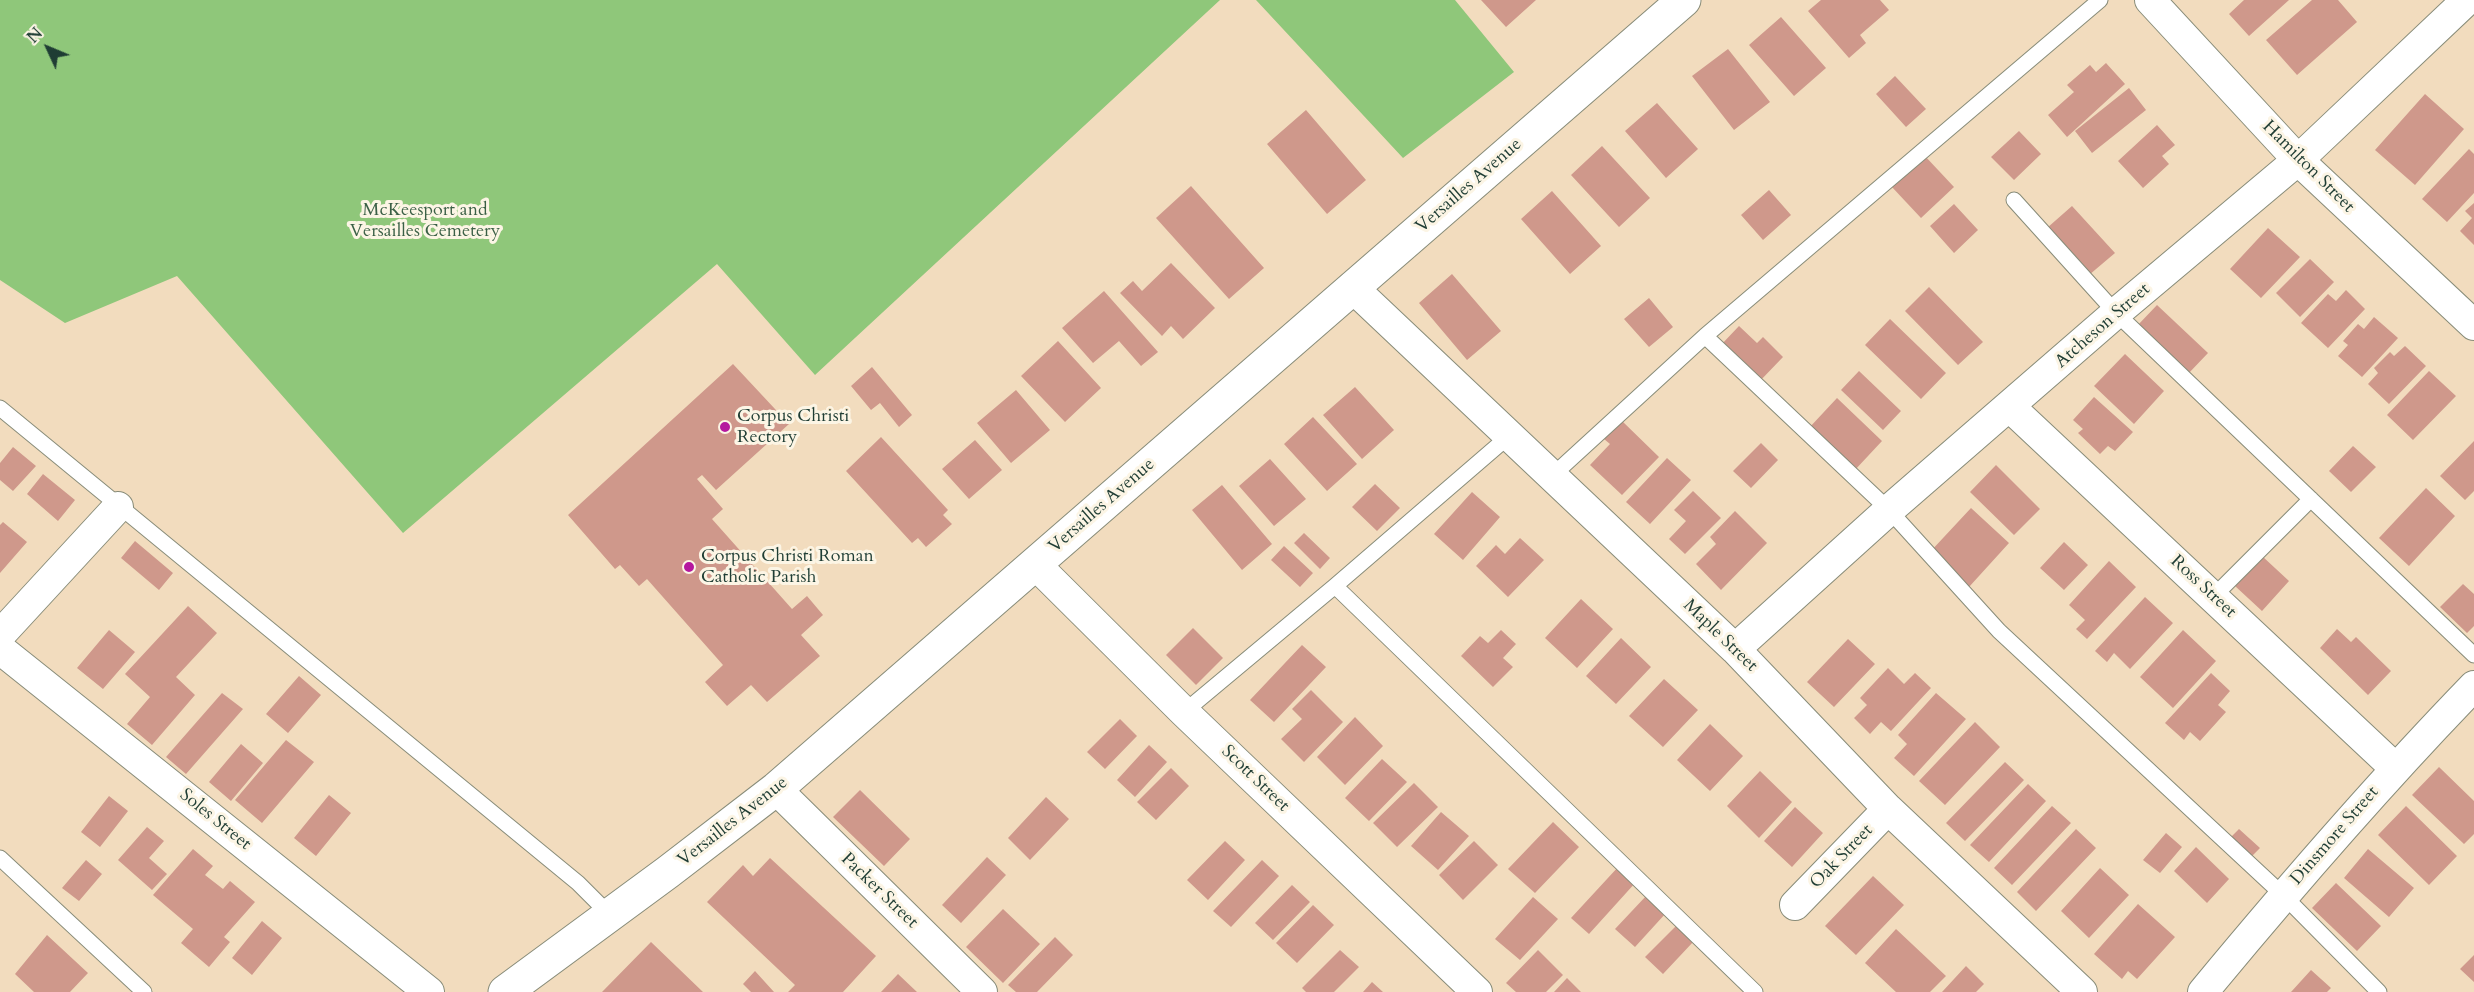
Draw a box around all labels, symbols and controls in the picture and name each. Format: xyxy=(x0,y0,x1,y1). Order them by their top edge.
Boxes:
north arrow xyxy=(18,18,78,78)
text: N xyxy=(22,23,48,48)
street label: Hamilton Street xyxy=(2257,116,2359,218)
street label: Versailles Avenue xyxy=(1412,134,1526,238)
park label: McKeesport and Versailles Cemetery xyxy=(350,200,500,242)
street label: Atcheson Street xyxy=(2051,279,2155,373)
place label: Corpus Christi Rectory xyxy=(737,406,849,448)
marker: Corpus Christi Rectory xyxy=(718,420,732,434)
street label: Versailles Avenue xyxy=(1045,454,1159,558)
place label: Corpus Christi Roman Catholic Parish xyxy=(701,546,874,588)
street label: Ross Street xyxy=(2166,551,2240,623)
marker: Corpus Christi Roman Catholic Parish xyxy=(682,560,696,574)
street label: Maple Street xyxy=(1678,595,1762,677)
street label: Scott Street xyxy=(1216,741,1294,817)
street label: Versailles Avenue xyxy=(674,772,792,872)
street label: Dinsmore Street xyxy=(2286,782,2384,890)
street label: Soles Street xyxy=(175,785,255,855)
street label: Oak Street xyxy=(1806,820,1878,894)
street label: Packer Street xyxy=(836,849,922,933)

